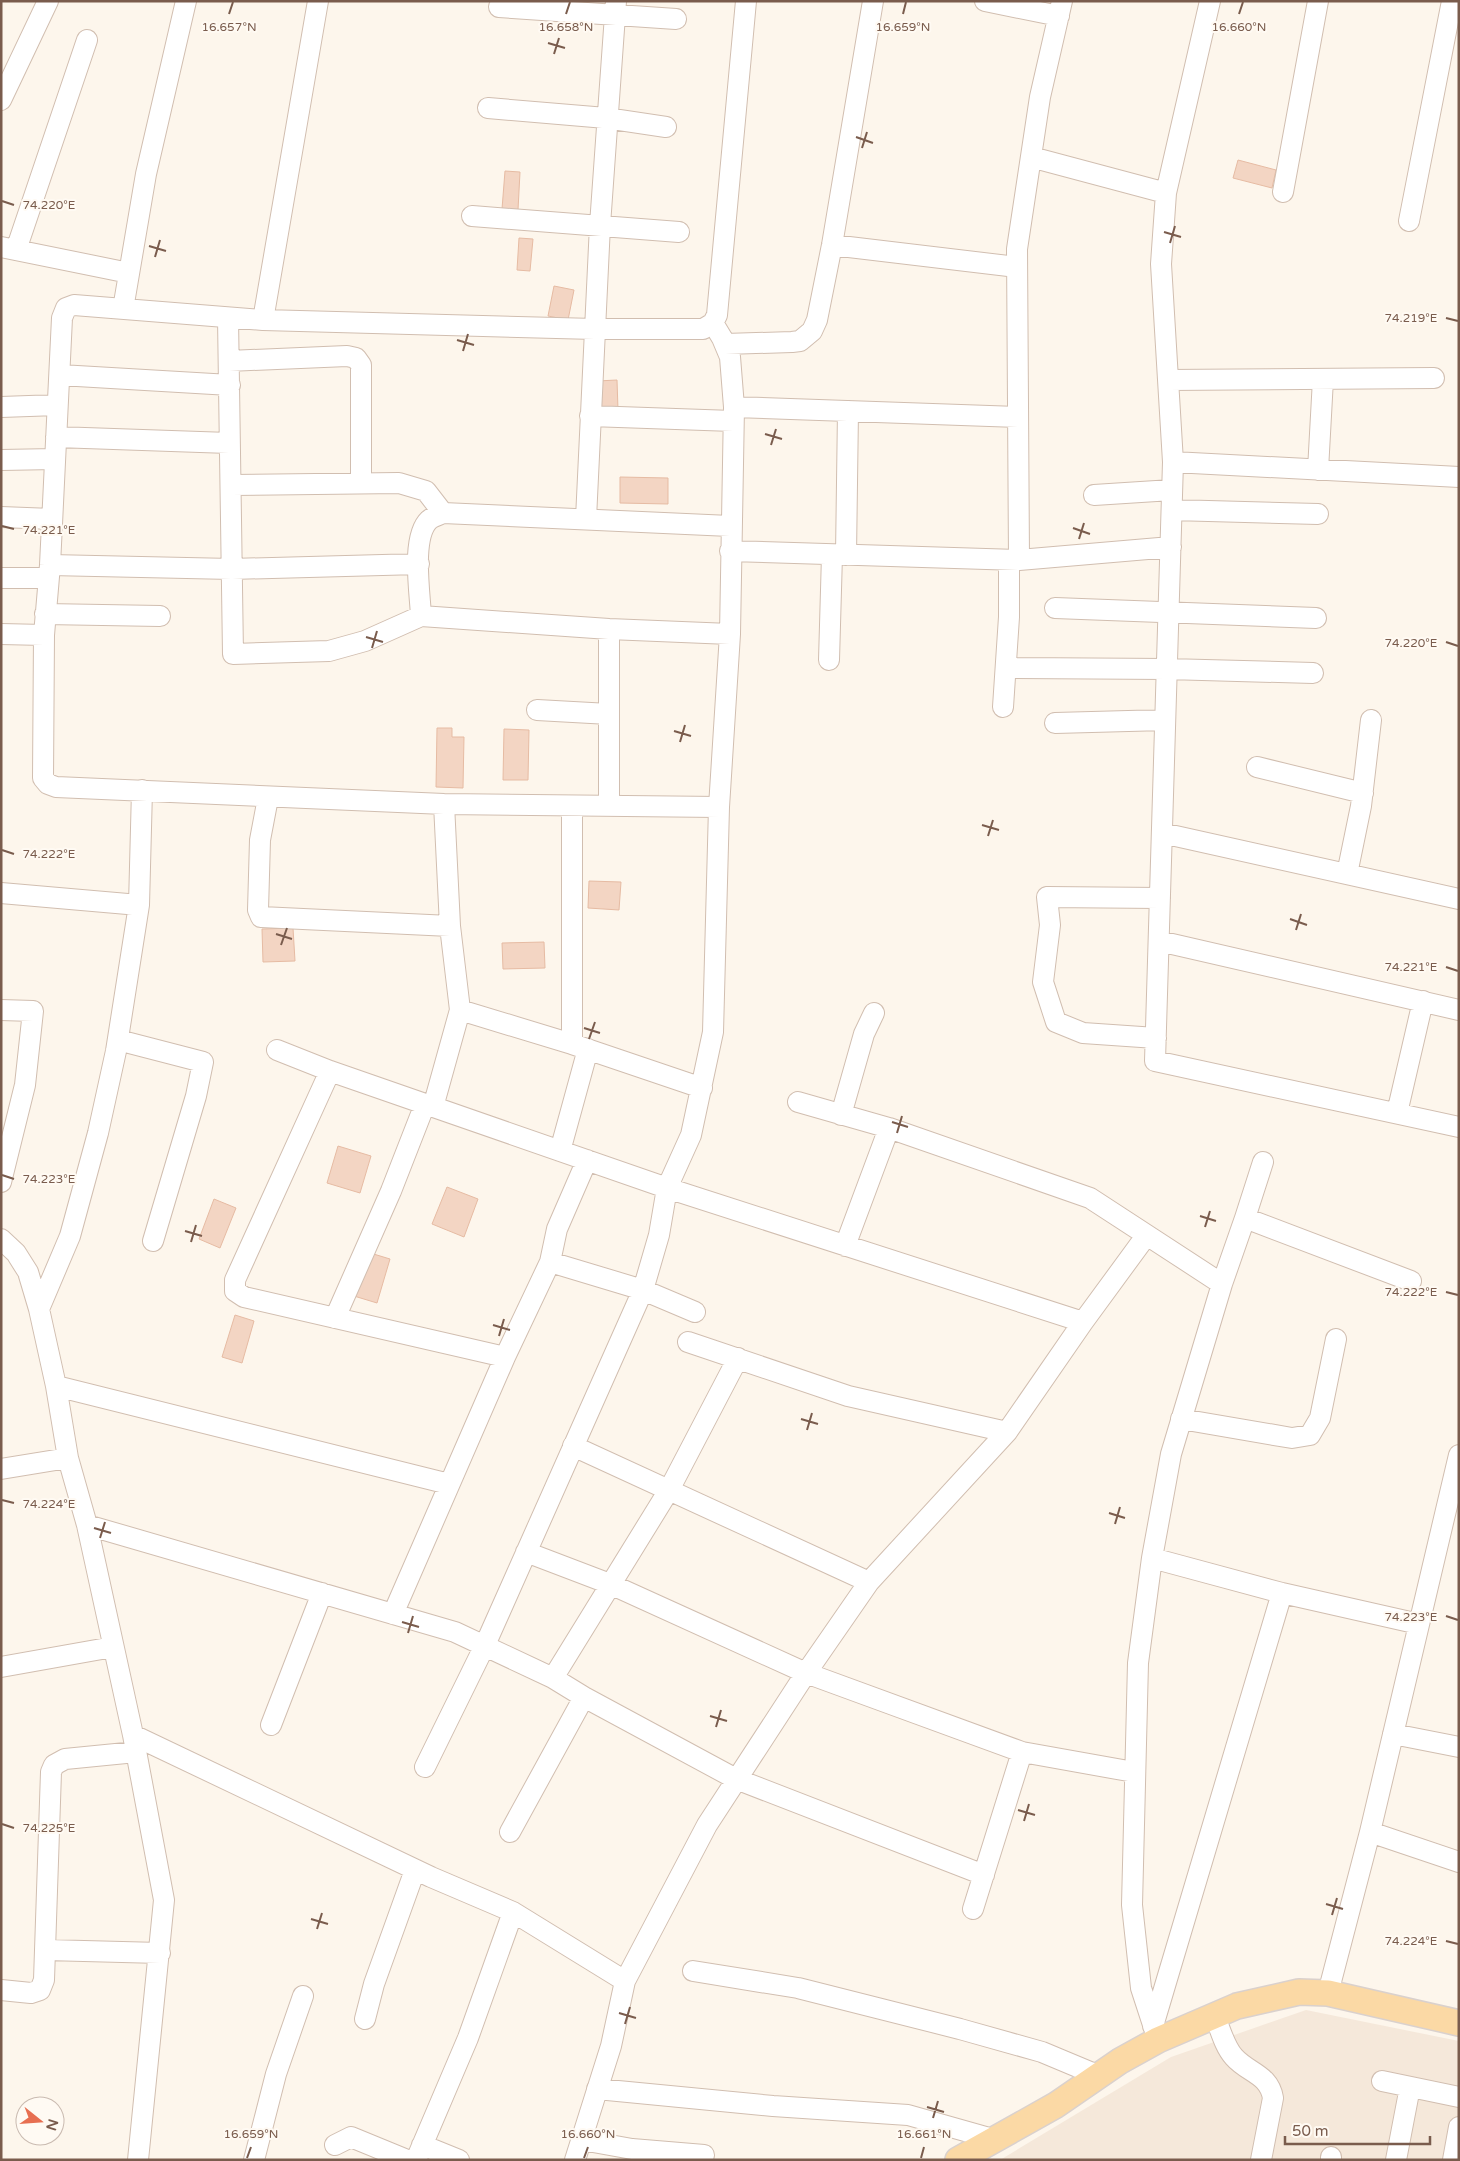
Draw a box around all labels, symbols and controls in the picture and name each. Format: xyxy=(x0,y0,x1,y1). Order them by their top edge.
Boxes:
text: 16.657°N xyxy=(201,20,257,34)
text: 16.658°N xyxy=(539,20,593,34)
text: 16.659°N xyxy=(876,20,930,34)
text: 16.660°N xyxy=(1212,20,1266,34)
text: 74.220°E xyxy=(23,198,76,212)
text: 74.219°E xyxy=(1385,311,1438,325)
text: 74.221°E xyxy=(23,523,76,537)
text: 74.220°E xyxy=(1385,636,1438,650)
text: 74.222°E xyxy=(23,847,76,861)
text: 74.221°E xyxy=(1385,960,1438,974)
text: 74.223°E xyxy=(23,1172,76,1186)
text: 74.222°E xyxy=(1385,1285,1438,1299)
text: 74.224°E xyxy=(23,1497,76,1511)
text: 74.223°E xyxy=(1385,1610,1438,1624)
text: 74.225°E xyxy=(23,1821,76,1835)
text: 74.224°E xyxy=(1385,1934,1438,1948)
north arrow xyxy=(15,2096,65,2146)
scale bar xyxy=(1285,2114,1430,2146)
text: N xyxy=(42,2117,62,2133)
text: 50 m xyxy=(1292,2122,1329,2140)
text: 16.659°N xyxy=(224,2127,278,2141)
text: 16.660°N xyxy=(561,2127,615,2141)
text: 16.661°N xyxy=(897,2127,951,2141)

